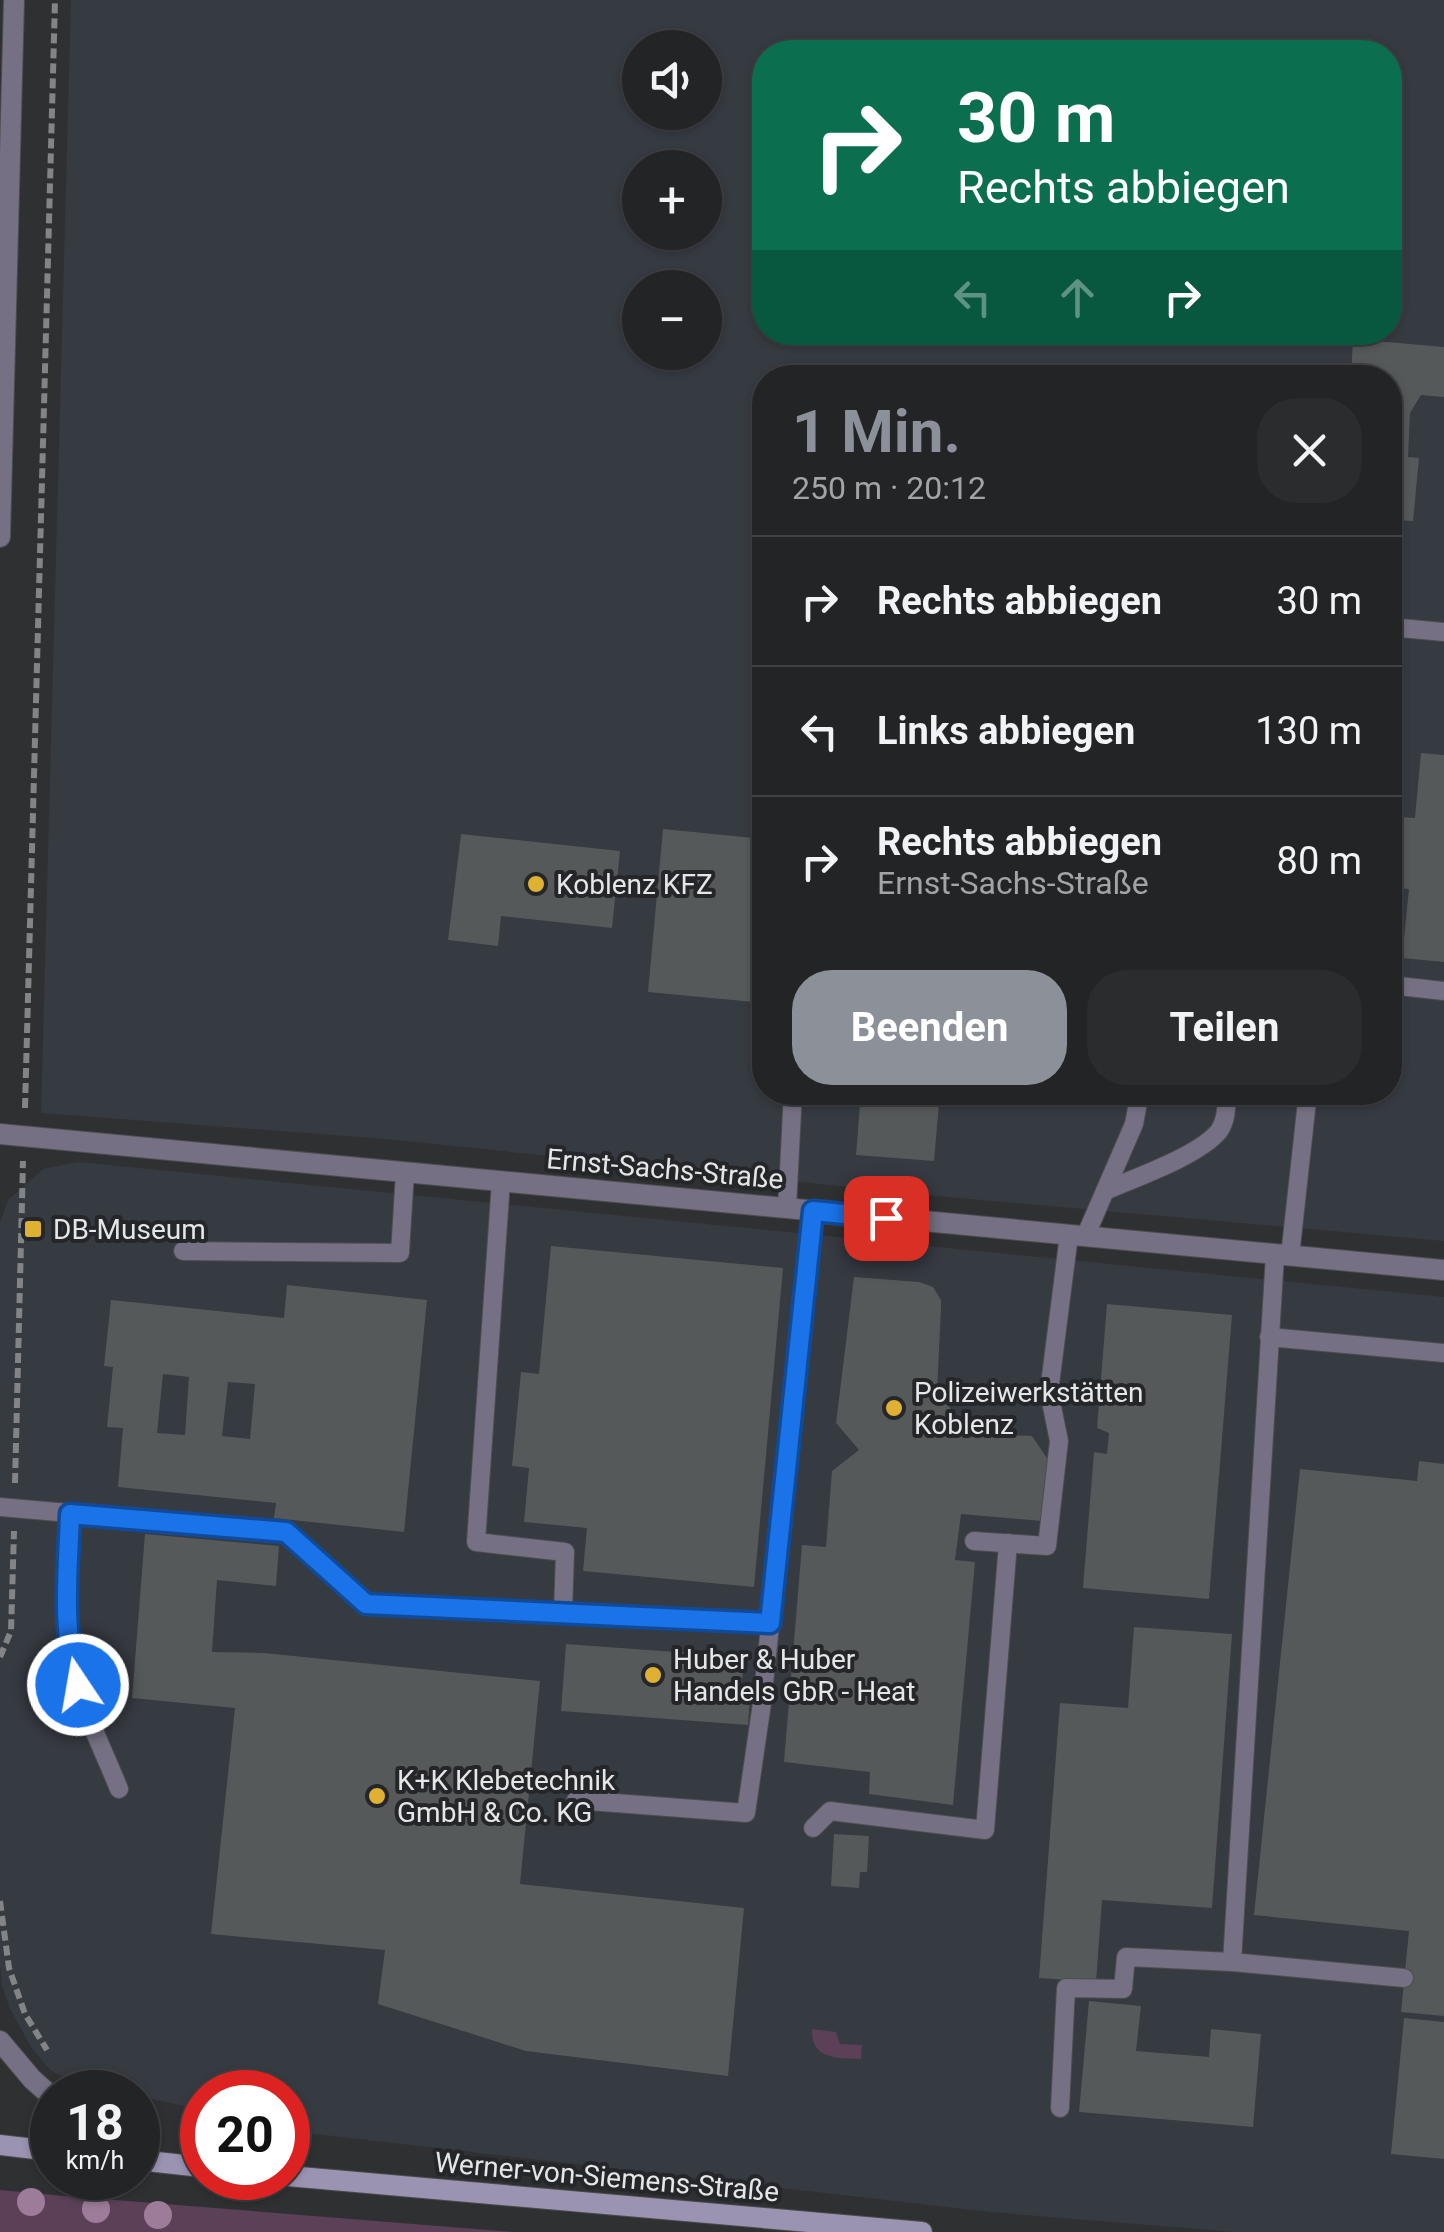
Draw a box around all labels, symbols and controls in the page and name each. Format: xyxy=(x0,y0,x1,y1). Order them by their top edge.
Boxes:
map controls xyxy=(622,30,722,370)
button: sound xyxy=(622,30,722,130)
text: 30 m xyxy=(957,77,1115,159)
icon: right xyxy=(792,80,922,210)
button: + xyxy=(622,150,722,250)
text: Rechts abbiegen xyxy=(957,161,1290,214)
button: − xyxy=(622,270,722,370)
icon: left xyxy=(945,270,1000,325)
icon: ahead xyxy=(1050,270,1105,325)
icon: right xyxy=(1155,270,1210,325)
text: 1 Min. xyxy=(792,396,961,467)
button: close xyxy=(1257,398,1362,503)
text: 250 m · 20:12 xyxy=(792,469,986,507)
icon: right xyxy=(792,574,847,629)
text: Rechts abbiegen xyxy=(877,579,1162,623)
text: 30 m xyxy=(1277,579,1362,623)
icon: left xyxy=(792,704,847,759)
text: Links abbiegen xyxy=(877,709,1135,753)
text: 130 m xyxy=(1255,709,1362,753)
text: Rechts abbiegen xyxy=(877,820,1162,864)
icon: right xyxy=(792,834,847,889)
text: 80 m xyxy=(1277,839,1362,883)
text: Ernst-Sachs-Straße xyxy=(877,864,1149,902)
place label: Koblenz KFZ xyxy=(556,868,713,901)
marker: Koblenz KFZ xyxy=(525,873,547,895)
button: Beenden xyxy=(792,970,1067,1085)
button: Teilen xyxy=(1087,970,1362,1085)
street label: Ernst-Sachs-Straße xyxy=(545,1142,785,1196)
pin xyxy=(844,1176,929,1261)
icon: arrive xyxy=(859,1191,914,1246)
place label: DB-Museum xyxy=(53,1213,206,1246)
marker: DB-Museum xyxy=(22,1218,44,1240)
place label: Polizeiwerkstätten Koblenz xyxy=(914,1376,1143,1441)
marker: Polizeiwerkstätten Koblenz xyxy=(883,1397,905,1419)
position arrow xyxy=(26,1633,130,1737)
place label: Huber & Huber Handels GbR - Heat xyxy=(673,1643,915,1708)
marker: Huber & Huber Handels GbR - Heat xyxy=(642,1664,664,1686)
place label: K+K Klebetechnik GmbH & Co. KG xyxy=(397,1764,616,1829)
marker: K+K Klebetechnik GmbH & Co. KG xyxy=(366,1785,388,1807)
speed limit sign: 20 xyxy=(180,2070,310,2200)
text: 18 xyxy=(66,2094,124,2152)
text: km/h xyxy=(66,2146,124,2175)
street label: Werner-von-Siemens-Straße xyxy=(433,2146,781,2208)

